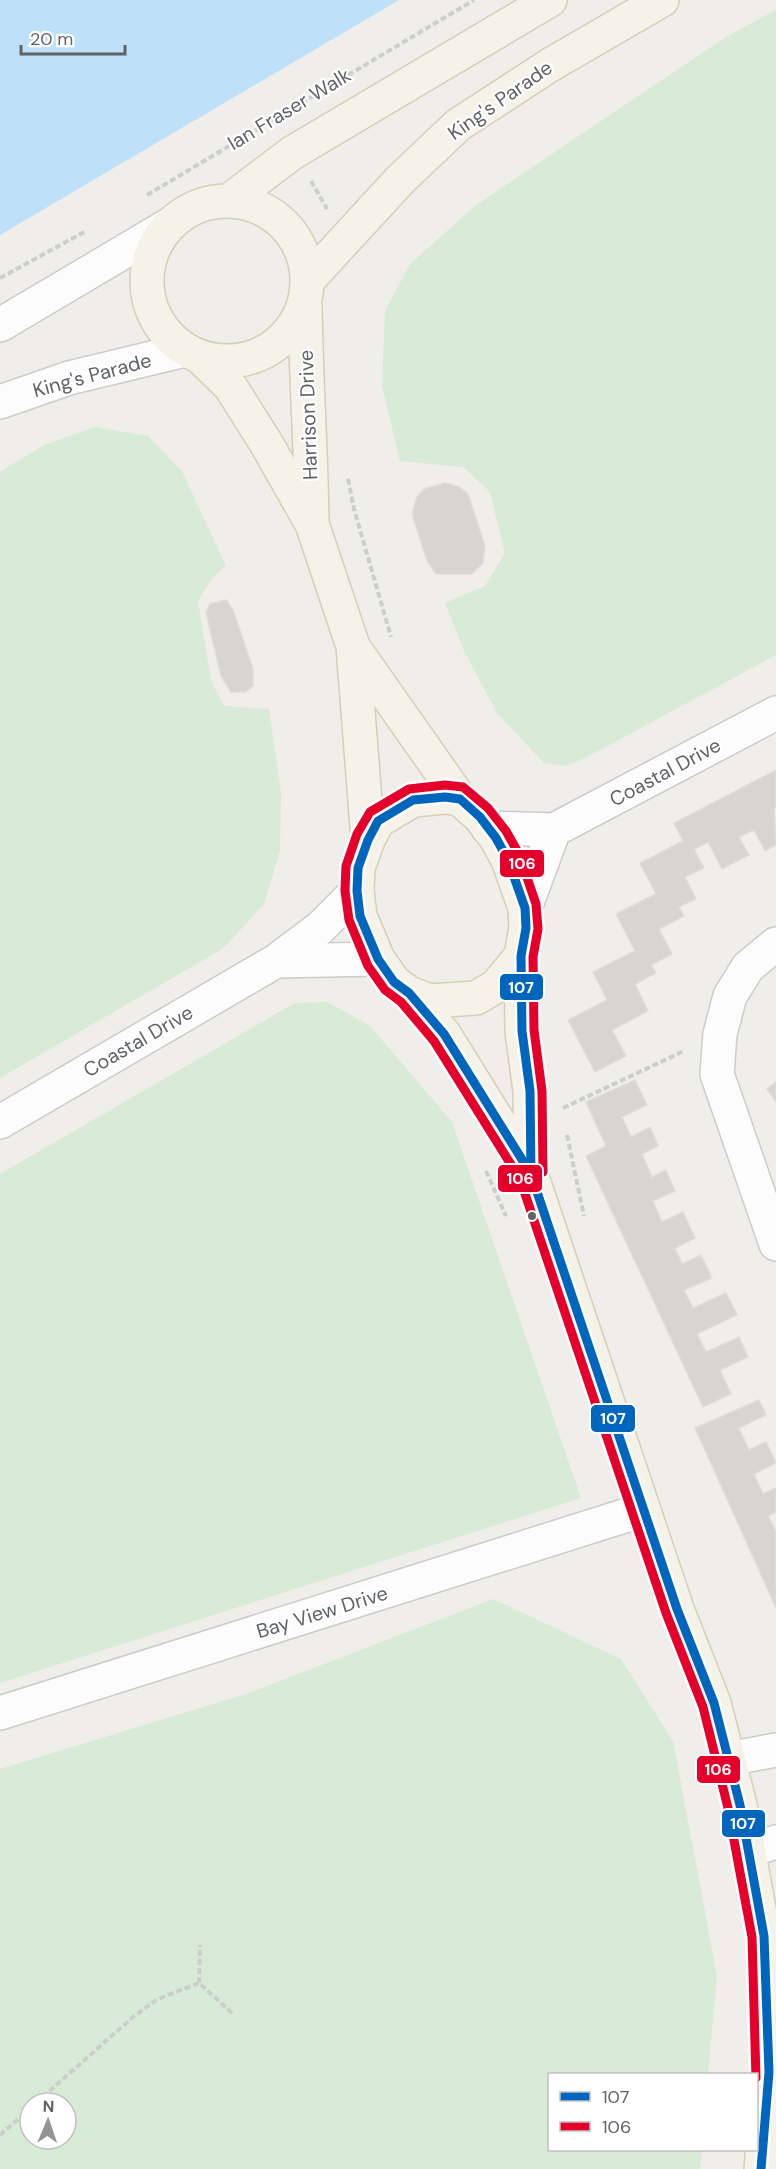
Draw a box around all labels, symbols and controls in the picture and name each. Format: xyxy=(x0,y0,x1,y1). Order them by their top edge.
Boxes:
scale bar xyxy=(21,18,124,56)
text: 20 m xyxy=(30,27,73,51)
street label: King's Parade xyxy=(443,54,557,146)
street label: Ian Fraser Walk xyxy=(223,62,355,156)
street label: King's Parade xyxy=(30,347,154,403)
street label: Harrison Drive xyxy=(293,350,323,480)
street label: Coastal Drive xyxy=(605,732,725,812)
line badge: 106 xyxy=(499,849,545,878)
text: 106 xyxy=(508,853,536,874)
line badge: 107 xyxy=(499,973,544,1001)
text: 107 xyxy=(508,977,534,998)
street label: Coastal Drive xyxy=(78,999,198,1083)
line badge: 106 xyxy=(497,1164,543,1193)
text: 106 xyxy=(506,1168,534,1189)
unlabelled marker xyxy=(526,1210,538,1222)
line badge: 107 xyxy=(590,1404,636,1433)
text: 107 xyxy=(600,1408,626,1429)
street label: Bay View Drive xyxy=(253,1580,391,1644)
line badge: 106 xyxy=(696,1755,741,1784)
text: 106 xyxy=(704,1759,732,1780)
line badge: 107 xyxy=(721,1809,766,1838)
text: 107 xyxy=(730,1813,756,1834)
legend xyxy=(548,2073,758,2151)
text: 107 xyxy=(602,2085,629,2109)
north arrow xyxy=(18,2091,78,2151)
text: N xyxy=(42,2096,55,2117)
text: 106 xyxy=(602,2115,631,2139)

